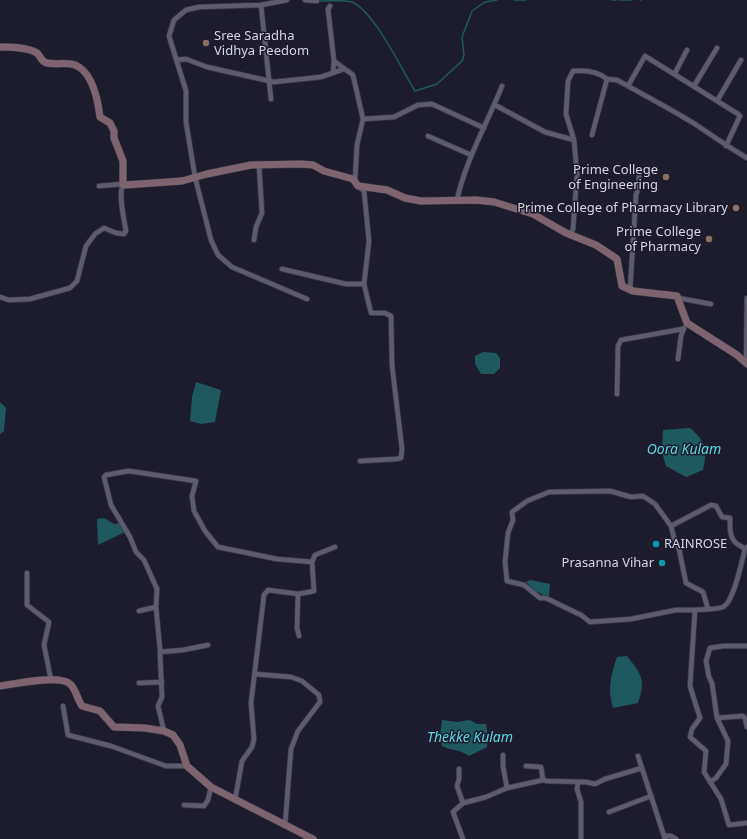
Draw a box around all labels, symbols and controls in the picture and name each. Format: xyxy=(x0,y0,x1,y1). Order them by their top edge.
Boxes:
place label: Sree Saradha Vidhya Peedom xyxy=(214,28,309,59)
marker: Sree Saradha Vidhya Peedom xyxy=(201,38,211,48)
place label: Prime College of Engineering xyxy=(568,162,658,193)
marker: Prime College of Engineering xyxy=(661,172,671,182)
place label: Prime College of Pharmacy Library xyxy=(517,200,728,216)
marker: Prime College of Pharmacy Library xyxy=(731,203,741,213)
place label: Prime College of Pharmacy xyxy=(616,224,701,255)
marker: Prime College of Pharmacy xyxy=(704,234,714,244)
water label: Oora Kulam xyxy=(647,442,721,458)
place label: RAINROSE xyxy=(664,536,727,552)
marker: RAINROSE xyxy=(651,539,661,549)
place label: Prasanna Vihar xyxy=(562,555,654,571)
marker: Prasanna Vihar xyxy=(657,558,667,568)
water label: Thekke Kulam xyxy=(427,730,513,746)

